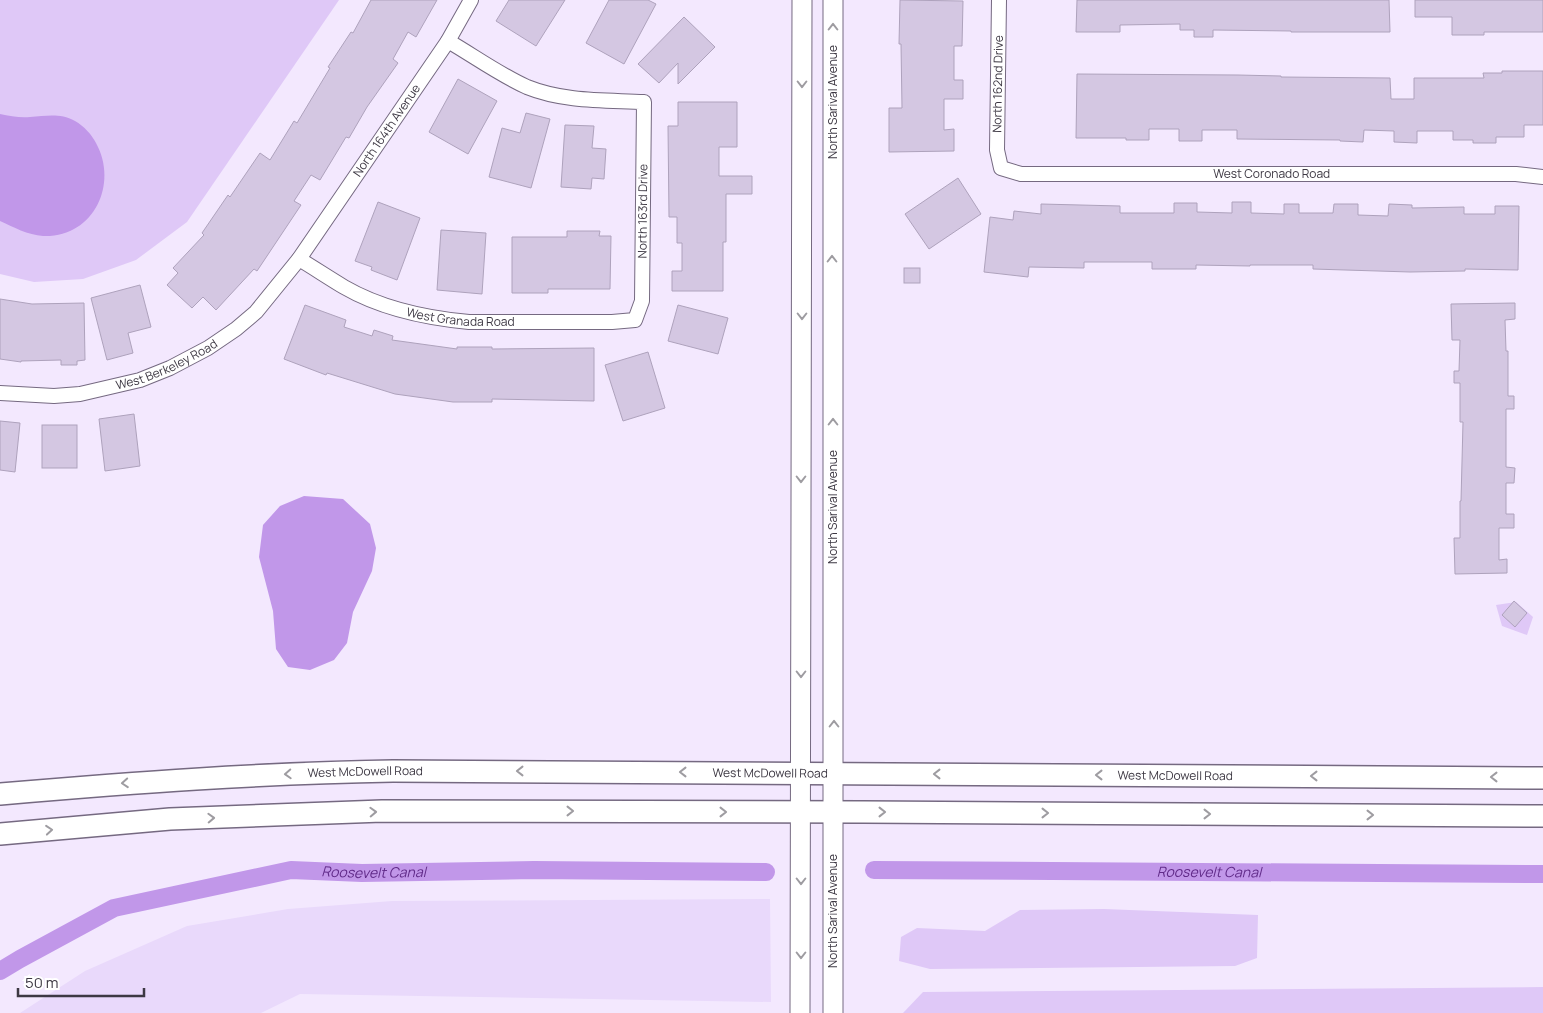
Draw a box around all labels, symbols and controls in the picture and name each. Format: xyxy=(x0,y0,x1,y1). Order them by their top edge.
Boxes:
one-way arrow xyxy=(828,22,838,30)
street label: North 162nd Drive xyxy=(988,35,1007,133)
street label: North Sarival Avenue xyxy=(824,45,841,159)
one-way arrow xyxy=(797,80,807,88)
street label: North 164th Avenue xyxy=(349,81,424,180)
street label: North 163rd Drive xyxy=(633,164,651,259)
street label: West Coronado Road xyxy=(1213,165,1330,182)
one-way arrow xyxy=(827,255,837,262)
street label: West Granada Road xyxy=(405,303,515,330)
one-way arrow xyxy=(797,312,807,320)
street label: West Berkeley Road xyxy=(114,335,221,393)
one-way arrow xyxy=(828,417,838,425)
street label: North Sarival Avenue xyxy=(824,450,841,564)
one-way arrow xyxy=(796,475,806,483)
one-way arrow xyxy=(796,671,806,679)
one-way arrow xyxy=(829,720,839,728)
street label: West McDowell Road xyxy=(307,762,423,781)
street label: West McDowell Road xyxy=(713,764,828,782)
one-way arrow xyxy=(516,766,524,777)
street label: West McDowell Road xyxy=(1118,766,1233,784)
one-way arrow xyxy=(678,767,686,777)
one-way arrow xyxy=(283,768,291,779)
one-way arrow xyxy=(933,769,940,779)
one-way arrow xyxy=(1095,770,1103,780)
one-way arrow xyxy=(1310,771,1318,781)
one-way arrow xyxy=(1490,772,1498,783)
one-way arrow xyxy=(121,777,129,788)
one-way arrow xyxy=(369,806,377,817)
one-way arrow xyxy=(567,806,575,816)
one-way arrow xyxy=(720,807,727,817)
one-way arrow xyxy=(878,807,886,817)
one-way arrow xyxy=(1041,808,1049,818)
one-way arrow xyxy=(1204,809,1211,819)
one-way arrow xyxy=(1366,810,1374,820)
one-way arrow xyxy=(207,812,215,823)
one-way arrow xyxy=(45,824,53,835)
street label: North Sarival Avenue xyxy=(824,854,841,968)
water label: Roosevelt Canal xyxy=(321,861,428,882)
water label: Roosevelt Canal xyxy=(1157,862,1263,881)
one-way arrow xyxy=(796,877,806,885)
one-way arrow xyxy=(796,952,806,960)
scale bar xyxy=(18,966,144,998)
text: 50 m xyxy=(25,972,59,993)

